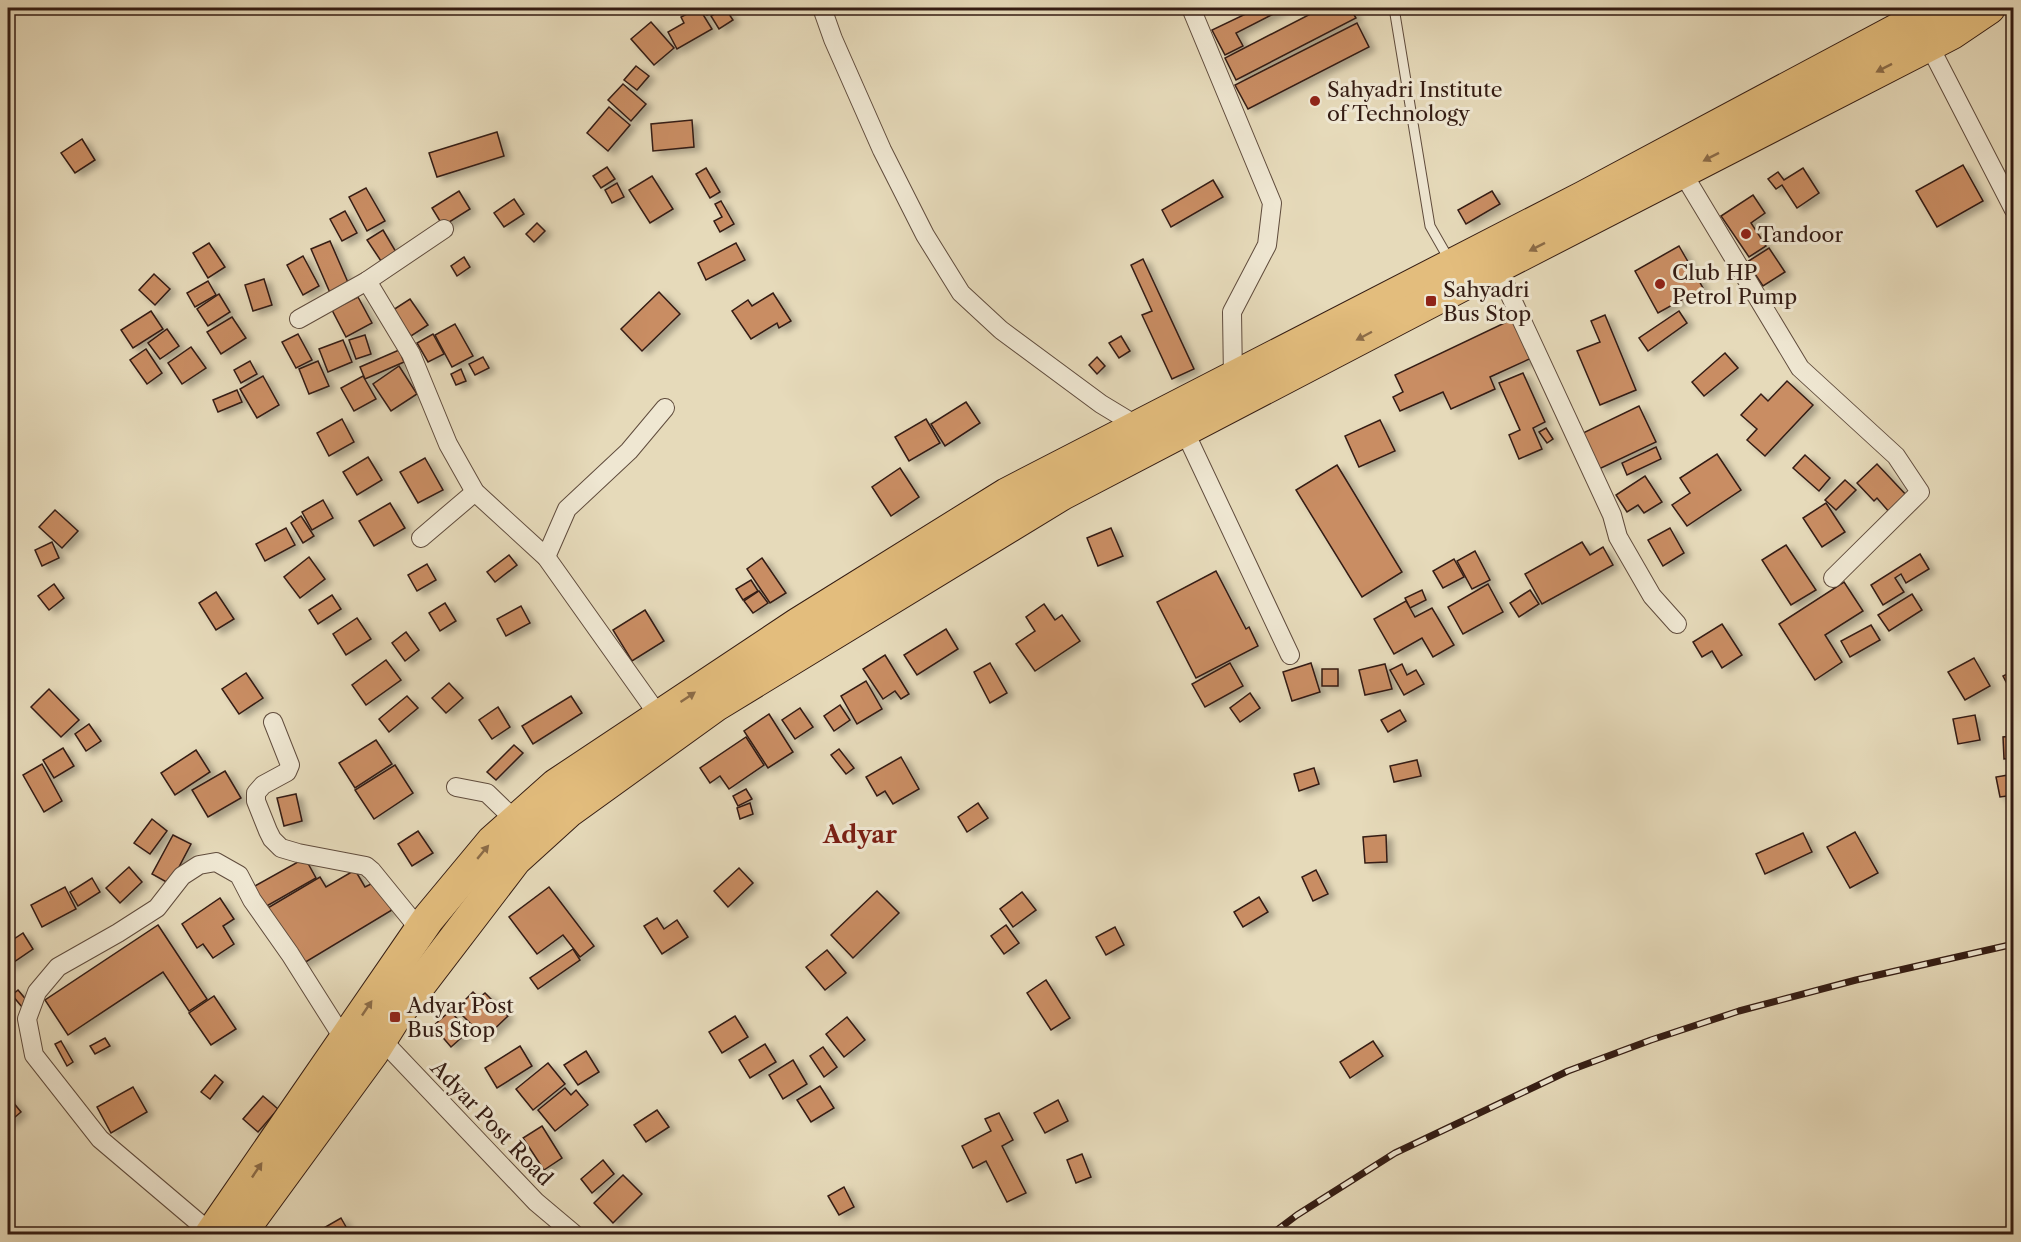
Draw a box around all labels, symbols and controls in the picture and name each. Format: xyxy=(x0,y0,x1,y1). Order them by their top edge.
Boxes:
one-way arrow xyxy=(1876,63,1893,73)
place label: Sahyadri Institute of Technology xyxy=(1327,77,1502,126)
marker: Sahyadri Institute of Technology xyxy=(1308,94,1322,108)
one-way arrow xyxy=(1702,152,1720,162)
place label: Tandoor xyxy=(1758,222,1843,247)
marker: Tandoor xyxy=(1739,227,1753,241)
one-way arrow xyxy=(1529,242,1546,251)
place label: Club HP Petrol Pump xyxy=(1672,260,1797,309)
place label: Sahyadri Bus Stop xyxy=(1443,277,1531,326)
marker: Club HP Petrol Pump xyxy=(1653,277,1667,291)
marker: Sahyadri Bus Stop xyxy=(1424,294,1438,308)
one-way arrow xyxy=(1356,331,1373,341)
one-way arrow xyxy=(680,692,696,703)
district label: Adyar xyxy=(822,820,897,849)
one-way arrow xyxy=(477,845,489,860)
place label: Adyar Post Bus Stop xyxy=(406,993,514,1042)
one-way arrow xyxy=(361,1001,373,1017)
marker: Adyar Post Bus Stop xyxy=(388,1010,402,1024)
street label: Adyar Post Road xyxy=(425,1055,558,1191)
one-way arrow xyxy=(251,1162,263,1178)

